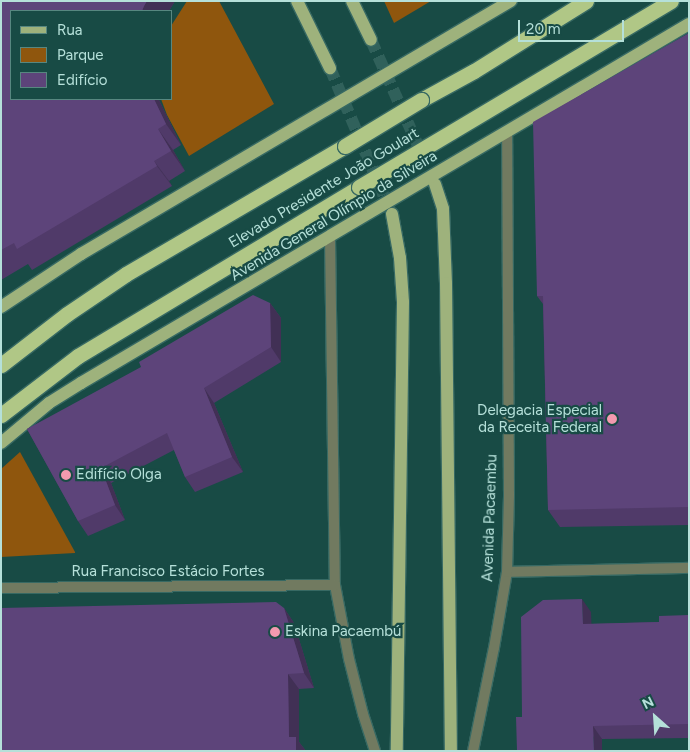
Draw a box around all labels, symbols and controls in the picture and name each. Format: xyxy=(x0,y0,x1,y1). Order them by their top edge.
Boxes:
legend xyxy=(10,10,172,100)
scale bar xyxy=(520,10,626,42)
text: 20 m xyxy=(526,20,560,38)
text: Rua xyxy=(57,21,82,39)
text: Parque xyxy=(57,46,104,64)
text: Edifício xyxy=(57,71,107,89)
street label: Elevado Presidente João Goulart xyxy=(226,124,422,252)
street label: Avenida General Olímpio da Silveira xyxy=(227,147,441,285)
place label: Delegacia Especial da Receita Federal xyxy=(477,401,602,436)
marker: Delegacia Especial da Receita Federal xyxy=(606,413,618,425)
street label: Avenida Pacaembu xyxy=(479,454,501,582)
place label: Edifício Olga xyxy=(76,466,162,484)
marker: Edifício Olga xyxy=(60,469,72,481)
street label: Rua Francisco Estácio Fortes xyxy=(71,563,265,581)
place label: Eskina Pacaembú xyxy=(285,623,401,641)
marker: Eskina Pacaembú xyxy=(269,626,281,638)
north arrow xyxy=(630,692,680,742)
text: N xyxy=(640,693,657,713)

